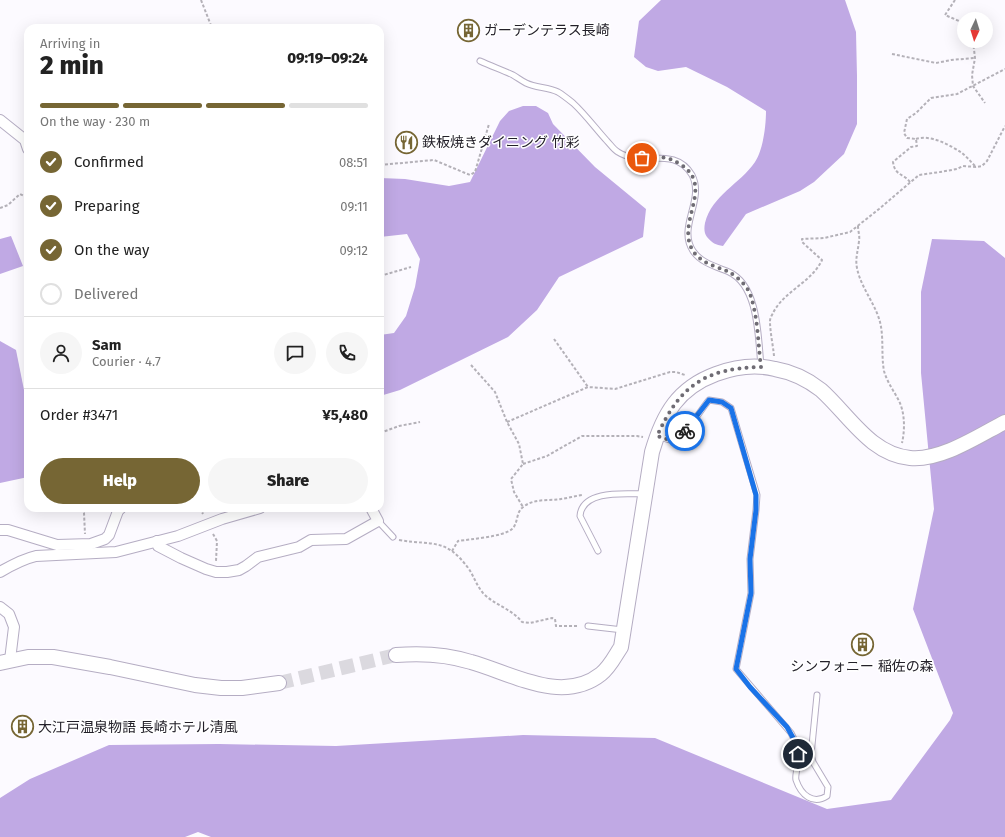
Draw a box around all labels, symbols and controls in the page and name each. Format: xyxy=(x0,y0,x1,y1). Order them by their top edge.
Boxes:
north arrow xyxy=(957,12,993,48)
map controls xyxy=(957,12,993,48)
building icon: ガーデンテラス長崎 xyxy=(456,17,482,43)
place label: ガーデンテラス長崎 xyxy=(484,22,610,39)
text: Arriving in xyxy=(40,36,100,51)
text: 09:19–09:24 xyxy=(287,49,368,67)
text: 2 min xyxy=(40,50,104,81)
text: On the way · 230 m xyxy=(40,114,150,129)
restaurant icon: 鉄板焼きダイニング 竹彩 xyxy=(394,129,420,155)
place label: 鉄板焼きダイニング 竹彩 xyxy=(422,134,580,151)
pin xyxy=(625,141,659,175)
icon: bag xyxy=(631,147,653,169)
icon: check xyxy=(40,151,62,173)
text: Confirmed xyxy=(74,153,144,171)
text: 08:51 xyxy=(339,155,368,170)
icon: check xyxy=(40,195,62,217)
text: Preparing xyxy=(74,197,139,215)
text: 09:11 xyxy=(340,199,368,214)
icon: check xyxy=(40,239,62,261)
text: On the way xyxy=(74,241,149,259)
text: 09:12 xyxy=(339,243,368,258)
text: Delivered xyxy=(74,285,138,303)
button: person xyxy=(40,332,82,374)
button: chat xyxy=(274,332,316,374)
button: phone xyxy=(326,332,368,374)
text: Sam xyxy=(92,336,121,354)
text: Courier · 4.7 xyxy=(92,354,161,369)
text: Order #3471 xyxy=(40,406,118,424)
text: ¥5,480 xyxy=(322,406,368,424)
courier xyxy=(665,411,705,451)
icon: bike xyxy=(674,420,696,442)
button: Help xyxy=(40,458,200,504)
button: Share xyxy=(208,458,368,504)
building icon: シンフォニー 稲佐の森 xyxy=(849,631,875,657)
place label: シンフォニー 稲佐の森 xyxy=(790,658,934,675)
building icon: 大江戸温泉物語 長崎ホテル清風 xyxy=(9,714,35,740)
place label: 大江戸温泉物語 長崎ホテル清風 xyxy=(38,719,238,736)
pin xyxy=(781,737,815,771)
icon: home xyxy=(787,743,809,765)

